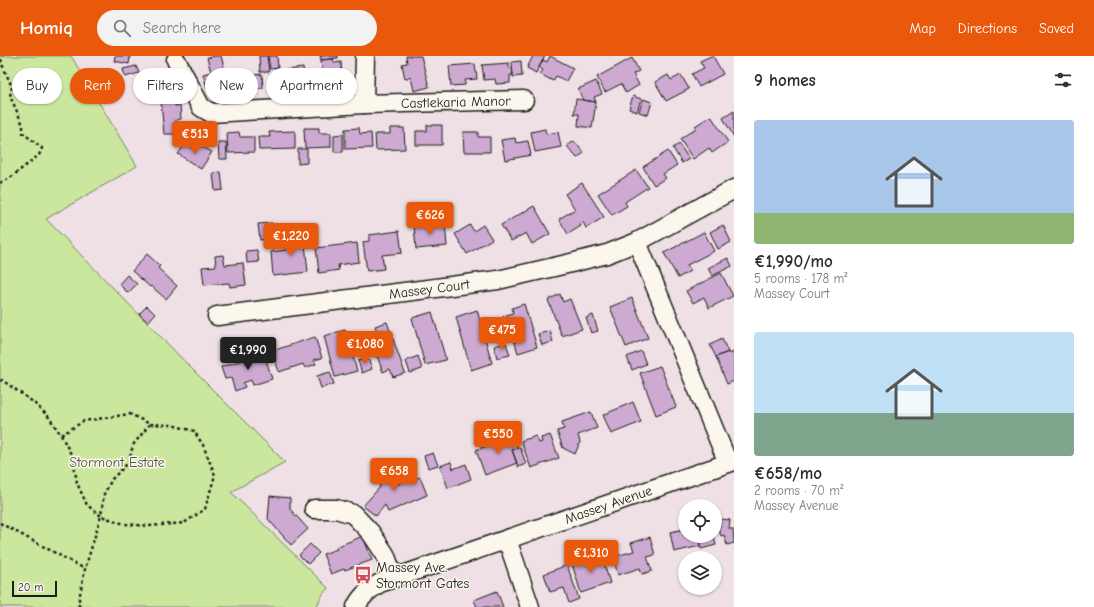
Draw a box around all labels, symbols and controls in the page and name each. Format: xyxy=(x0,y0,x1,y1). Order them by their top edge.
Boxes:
search box xyxy=(97,10,377,46)
text: Homiq xyxy=(20,17,73,39)
icon: search xyxy=(111,17,133,39)
text: Search here xyxy=(143,19,221,37)
text: Map xyxy=(909,20,936,37)
text: Directions xyxy=(958,20,1017,37)
text: Saved xyxy=(1039,20,1074,37)
chip: Buy xyxy=(12,68,62,104)
chip: Rent xyxy=(70,68,125,104)
chip: Filters xyxy=(133,68,197,104)
chip: New xyxy=(205,68,258,104)
chip: Apartment xyxy=(266,68,357,104)
icon: filters xyxy=(1052,69,1074,91)
text: 9 homes xyxy=(754,71,816,90)
street label: Castlekaria Manor xyxy=(401,92,511,112)
pin: €513 xyxy=(171,121,219,155)
text: €513 xyxy=(181,126,209,141)
icon: home xyxy=(878,146,950,218)
pin: €626 xyxy=(406,202,454,236)
text: €626 xyxy=(415,207,445,222)
pin: €1,220 xyxy=(258,223,324,257)
text: €1,220 xyxy=(273,228,309,243)
text: €1,990/mo xyxy=(754,252,833,271)
text: 5 rooms · 178 m² xyxy=(754,271,847,286)
street label: Massey Court xyxy=(388,276,472,303)
text: Massey Court xyxy=(754,286,829,301)
pin: €475 xyxy=(478,317,526,351)
text: €475 xyxy=(488,322,516,337)
pin: €1,080 xyxy=(332,331,398,365)
text: €1,080 xyxy=(346,336,384,351)
pin: €1,990 xyxy=(215,337,281,371)
text: €1,990 xyxy=(229,342,267,357)
icon: home xyxy=(878,358,950,430)
pin: €550 xyxy=(474,421,522,455)
text: €550 xyxy=(483,426,513,441)
park label: Stormont Estate xyxy=(69,454,165,471)
pin: €658 xyxy=(370,458,418,492)
text: €658 xyxy=(379,463,409,478)
text: €658/mo xyxy=(754,464,822,483)
street label: Massey Avenue xyxy=(563,482,654,528)
text: 2 rooms · 70 m² xyxy=(754,483,843,498)
text: Massey Avenue xyxy=(754,498,839,513)
map controls xyxy=(678,499,722,595)
button: locate xyxy=(678,499,722,543)
pin: €1,310 xyxy=(558,540,624,574)
text: €1,310 xyxy=(573,545,609,560)
button: layers xyxy=(678,551,722,595)
place label: Massey Ave. Stormont Gates xyxy=(376,559,470,592)
bus stop icon: Massey Ave. Stormont Gates xyxy=(353,565,373,585)
scale bar xyxy=(12,579,57,598)
text: 20 m xyxy=(18,581,43,594)

